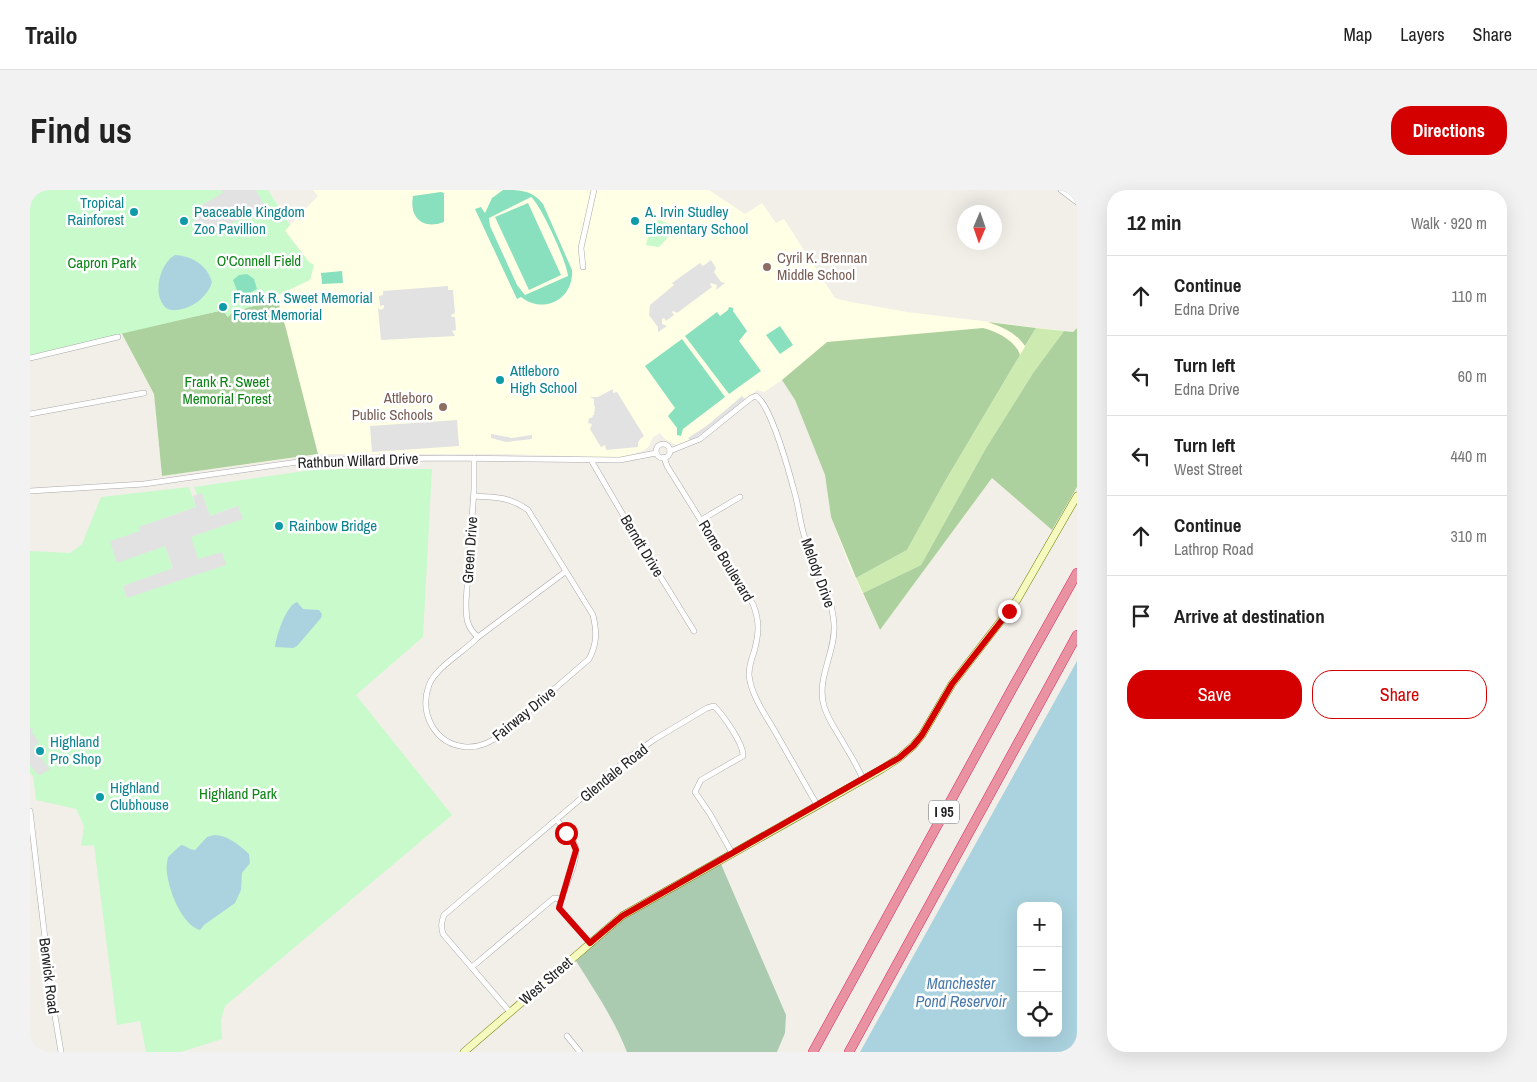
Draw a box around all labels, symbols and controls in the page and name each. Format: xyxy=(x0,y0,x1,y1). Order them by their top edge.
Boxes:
text: Trailo xyxy=(25,19,78,51)
text: Map xyxy=(1344,22,1372,47)
text: Layers xyxy=(1400,22,1445,47)
text: Share xyxy=(1473,22,1512,47)
button: Directions xyxy=(1391,106,1507,155)
text: Find us xyxy=(30,107,132,154)
place label: Tropical Rainforest xyxy=(67,192,125,230)
place label: Peaceable Kingdom Zoo Pavillion xyxy=(194,201,305,239)
place label: A. Irvin Studley Elementary School xyxy=(644,201,748,239)
north arrow xyxy=(957,205,1002,250)
marker: Tropical Rainforest xyxy=(128,206,140,218)
text: 12 min xyxy=(1127,208,1182,237)
text: Walk · 920 m xyxy=(1411,212,1487,234)
marker: Peaceable Kingdom Zoo Pavillion xyxy=(178,215,190,227)
marker: A. Irvin Studley Elementary School xyxy=(629,215,641,227)
place label: Cyril K. Brennan Middle School xyxy=(777,247,867,285)
park label: O'Connell Field xyxy=(217,250,301,271)
park label: Capron Park xyxy=(67,252,137,273)
marker: Cyril K. Brennan Middle School xyxy=(761,261,773,273)
text: Continue xyxy=(1174,272,1242,298)
icon: ahead xyxy=(1127,282,1155,310)
text: 110 m xyxy=(1451,285,1487,307)
place label: Frank R. Sweet Memorial Forest Memorial xyxy=(233,287,372,325)
text: Edna Drive xyxy=(1174,298,1240,320)
marker: Frank R. Sweet Memorial Forest Memorial xyxy=(217,301,229,313)
text: Turn left xyxy=(1174,352,1235,378)
place label: Attleboro High School xyxy=(509,360,577,398)
icon: left xyxy=(1127,362,1155,390)
text: 60 m xyxy=(1458,365,1487,387)
park label: Frank R. Sweet Memorial Forest xyxy=(183,371,272,409)
marker: Attleboro High School xyxy=(494,374,506,386)
text: Edna Drive xyxy=(1174,378,1240,400)
place label: Attleboro Public Schools xyxy=(352,387,433,425)
marker: Attleboro Public Schools xyxy=(437,401,449,413)
text: Turn left xyxy=(1174,432,1235,458)
icon: left xyxy=(1127,442,1155,470)
text: 440 m xyxy=(1451,445,1487,467)
street label: Rathbun Willard Drive xyxy=(297,448,419,473)
text: West Street xyxy=(1174,458,1242,480)
street label: Berndt Drive xyxy=(616,511,669,581)
text: Continue xyxy=(1174,512,1242,538)
place label: Rainbow Bridge xyxy=(289,515,377,536)
street label: Green Drive xyxy=(457,516,482,584)
street label: Rome Boulevard xyxy=(694,516,759,605)
marker: Rainbow Bridge xyxy=(273,520,285,532)
icon: ahead xyxy=(1127,522,1155,550)
text: 310 m xyxy=(1451,525,1487,547)
street label: Melody Drive xyxy=(796,535,841,611)
text: Lathrop Road xyxy=(1174,538,1254,560)
route end xyxy=(998,600,1021,623)
icon: arrive xyxy=(1127,602,1155,630)
text: Arrive at destination xyxy=(1174,603,1325,629)
button: Save xyxy=(1127,670,1302,719)
button: Share xyxy=(1312,670,1487,719)
street label: Fairway Drive xyxy=(488,681,560,746)
place label: Highland Pro Shop xyxy=(50,731,101,769)
street label: Glendale Road xyxy=(575,739,652,807)
marker: Highland Pro Shop xyxy=(34,745,46,757)
place label: Highland Clubhouse xyxy=(110,777,169,815)
park label: Highland Park xyxy=(199,783,278,804)
marker: Highland Clubhouse xyxy=(94,791,106,803)
road number: I 95 xyxy=(929,800,959,824)
route start xyxy=(555,822,578,845)
map controls xyxy=(1017,902,1062,1037)
button: + xyxy=(1017,902,1062,947)
street label: Berwick Road xyxy=(34,937,65,1015)
button: − xyxy=(1017,947,1062,992)
street label: West Street xyxy=(515,951,577,1010)
water label: Manchester Pond Reservoir xyxy=(915,972,1007,1012)
button: locate xyxy=(1017,992,1062,1037)

